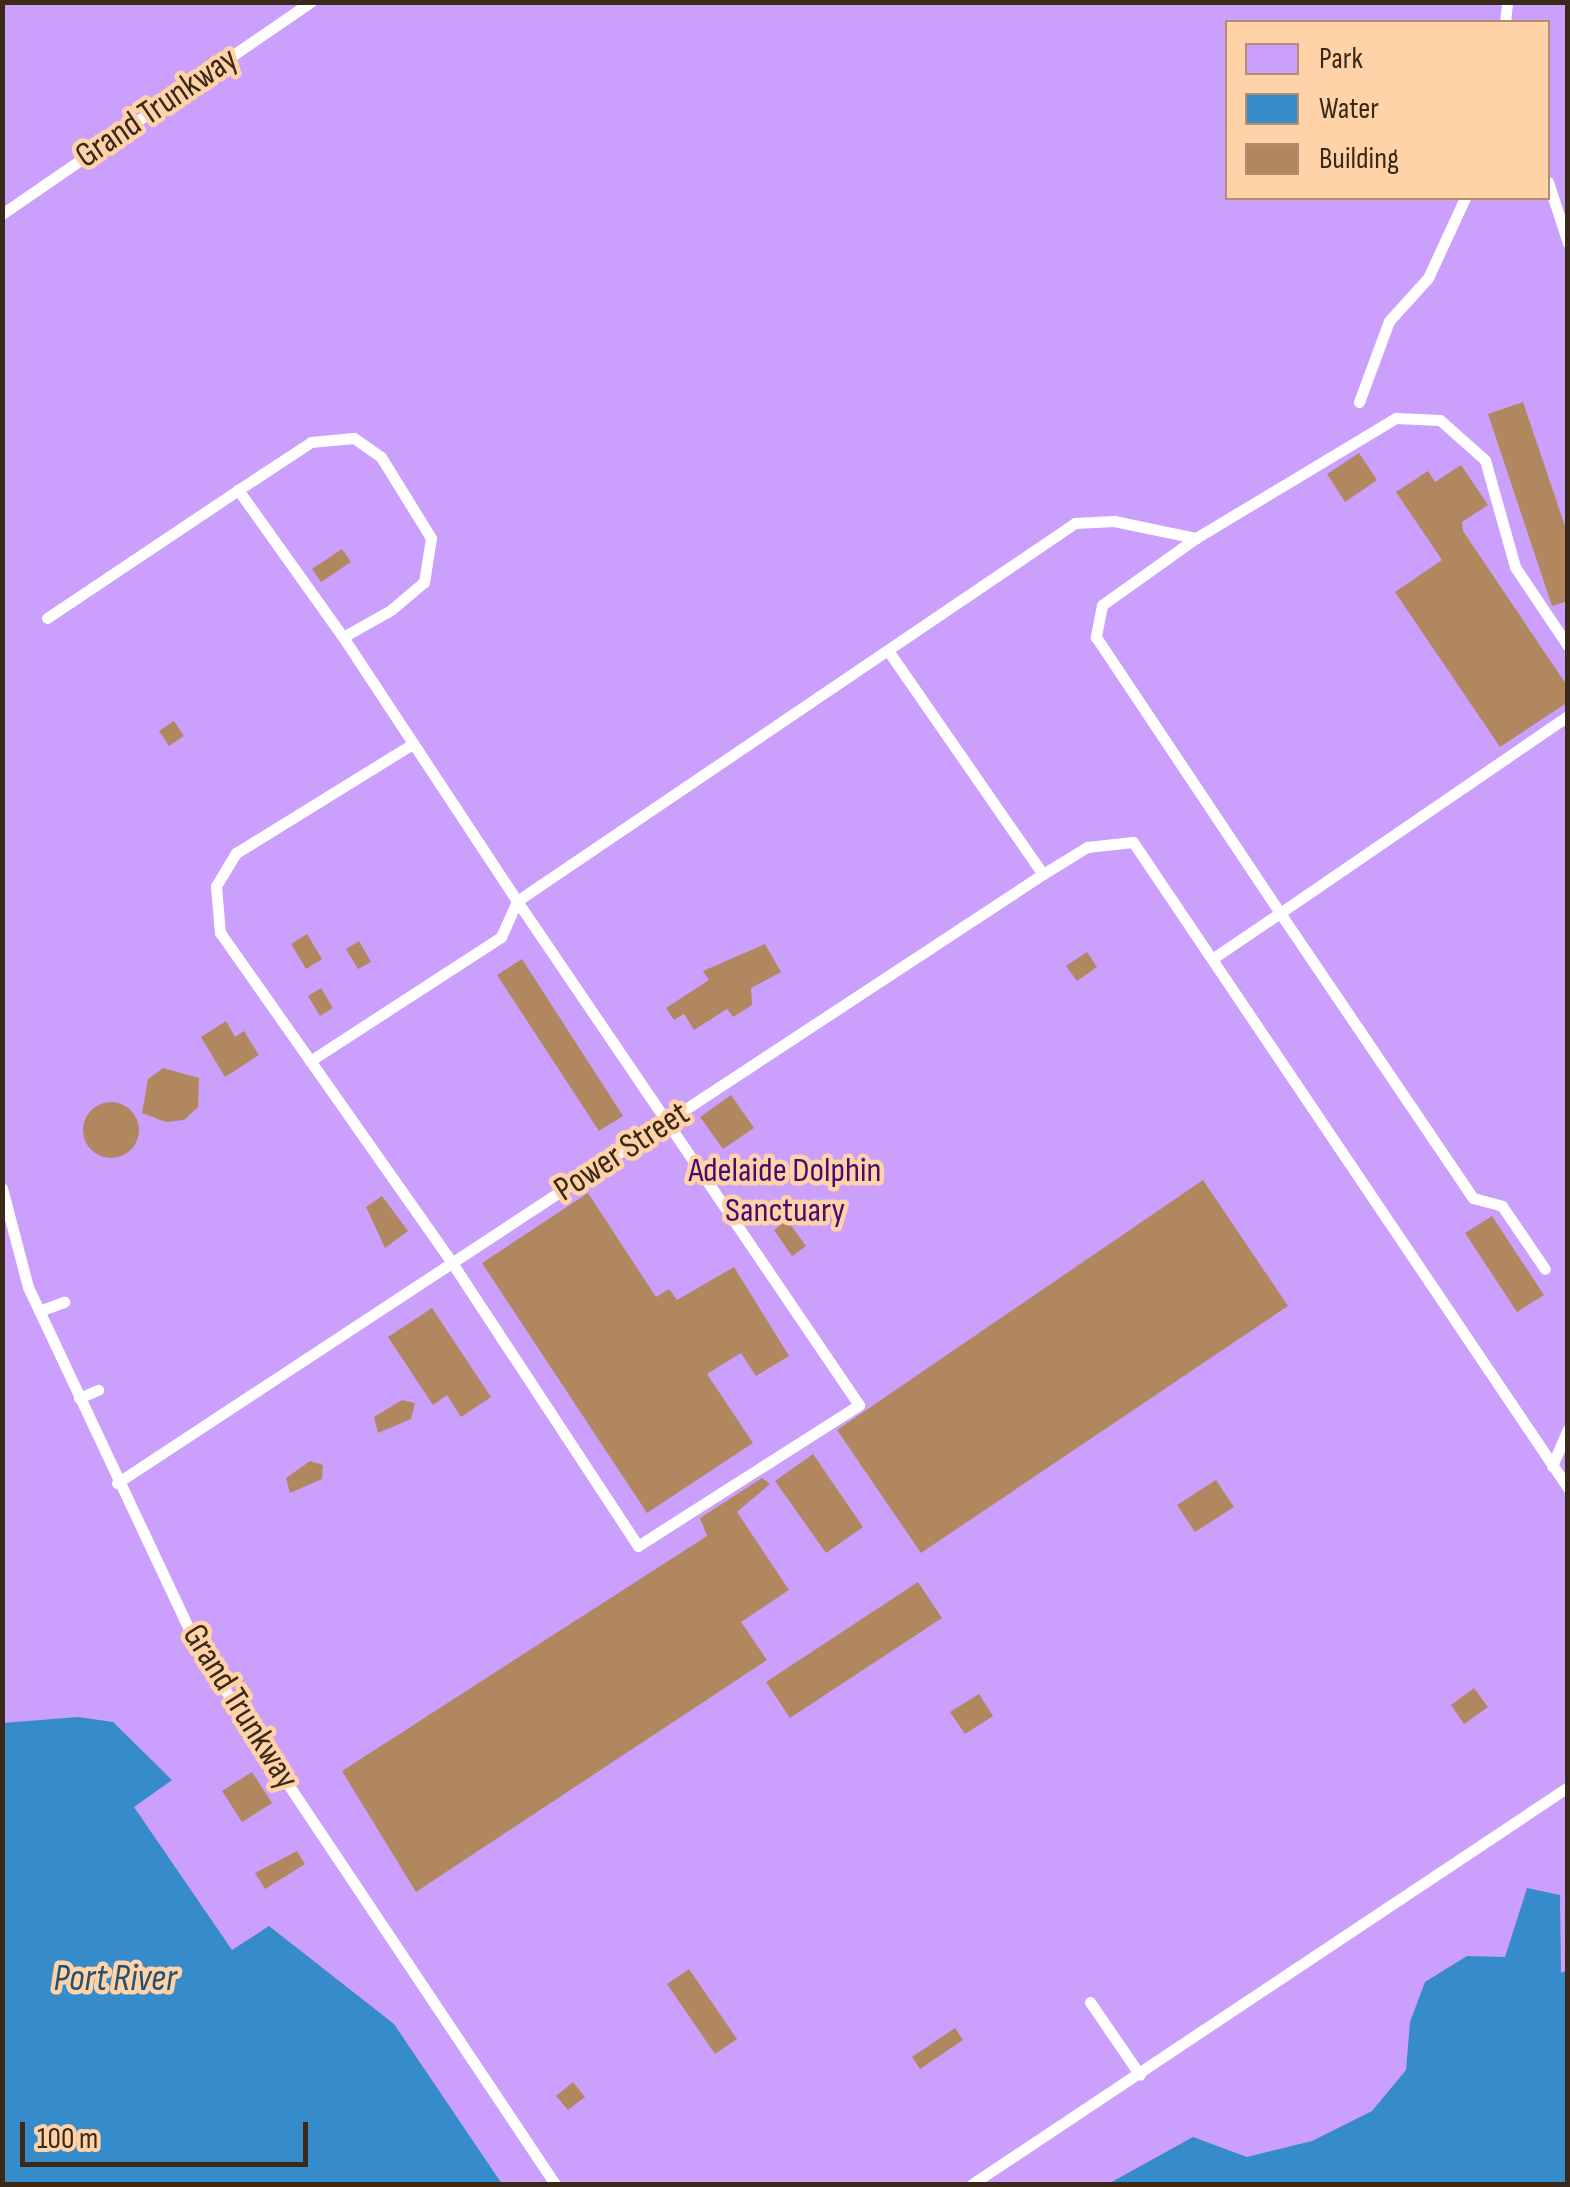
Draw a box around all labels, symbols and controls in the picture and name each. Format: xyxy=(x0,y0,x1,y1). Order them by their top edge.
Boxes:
legend xyxy=(1225,20,1550,200)
street label: Grand Trunkway xyxy=(68,39,246,177)
text: Park xyxy=(1319,41,1363,77)
text: Water xyxy=(1319,91,1379,127)
text: Building xyxy=(1319,141,1399,177)
street label: Power Street xyxy=(547,1093,697,1211)
park label: Adelaide Dolphin Sanctuary xyxy=(688,1150,882,1232)
street label: Grand Trunkway xyxy=(173,1617,307,1797)
water label: Port River xyxy=(53,1956,177,2002)
scale bar xyxy=(25,2102,312,2164)
text: 100 m xyxy=(37,2121,98,2157)

